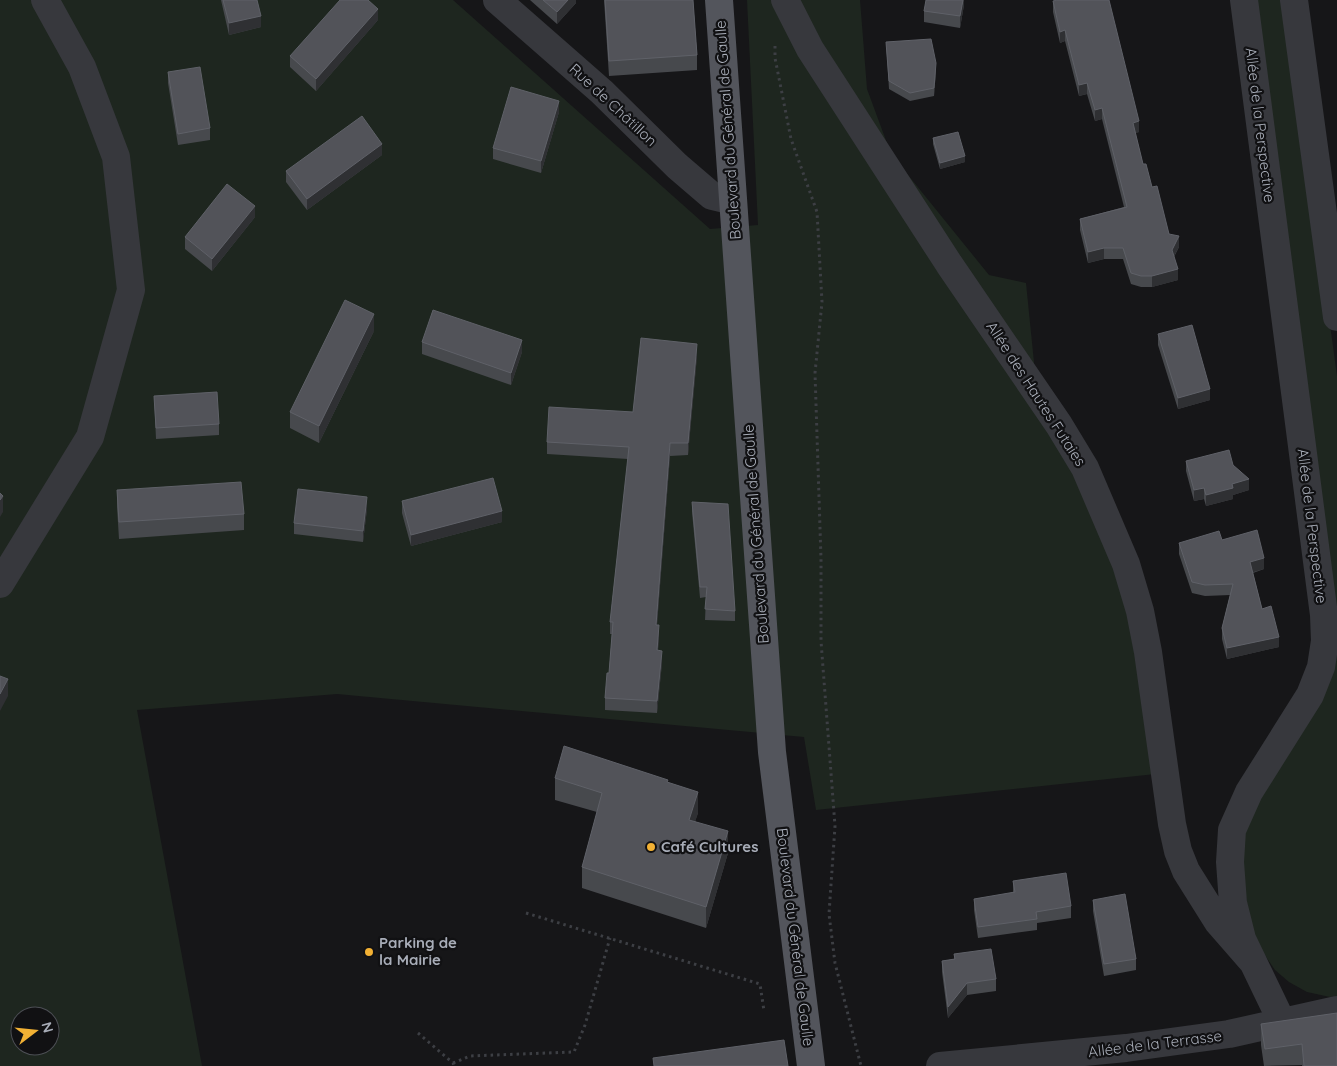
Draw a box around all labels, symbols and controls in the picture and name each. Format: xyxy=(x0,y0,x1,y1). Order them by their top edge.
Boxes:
street label: Boulevard du Général de Gaulle xyxy=(710,20,745,240)
street label: Allée de la Perspective xyxy=(1242,46,1279,203)
street label: Rue de Châtillon xyxy=(566,59,661,150)
street label: Allée des Hautes Futaies xyxy=(982,318,1090,470)
street label: Boulevard du Général de Gaulle xyxy=(738,424,773,644)
street label: Allée de la Perspective xyxy=(1294,447,1331,604)
street label: Boulevard du Général de Gaulle xyxy=(773,827,818,1047)
place label: Café Cultures xyxy=(661,837,758,856)
marker: Café Cultures xyxy=(645,841,657,853)
place label: Parking de la Mairie xyxy=(379,933,457,969)
marker: Parking de la Mairie xyxy=(363,946,375,958)
north arrow xyxy=(10,1006,60,1056)
text: N xyxy=(37,1020,58,1035)
street label: Allée de la Terrasse xyxy=(1087,1026,1223,1061)

